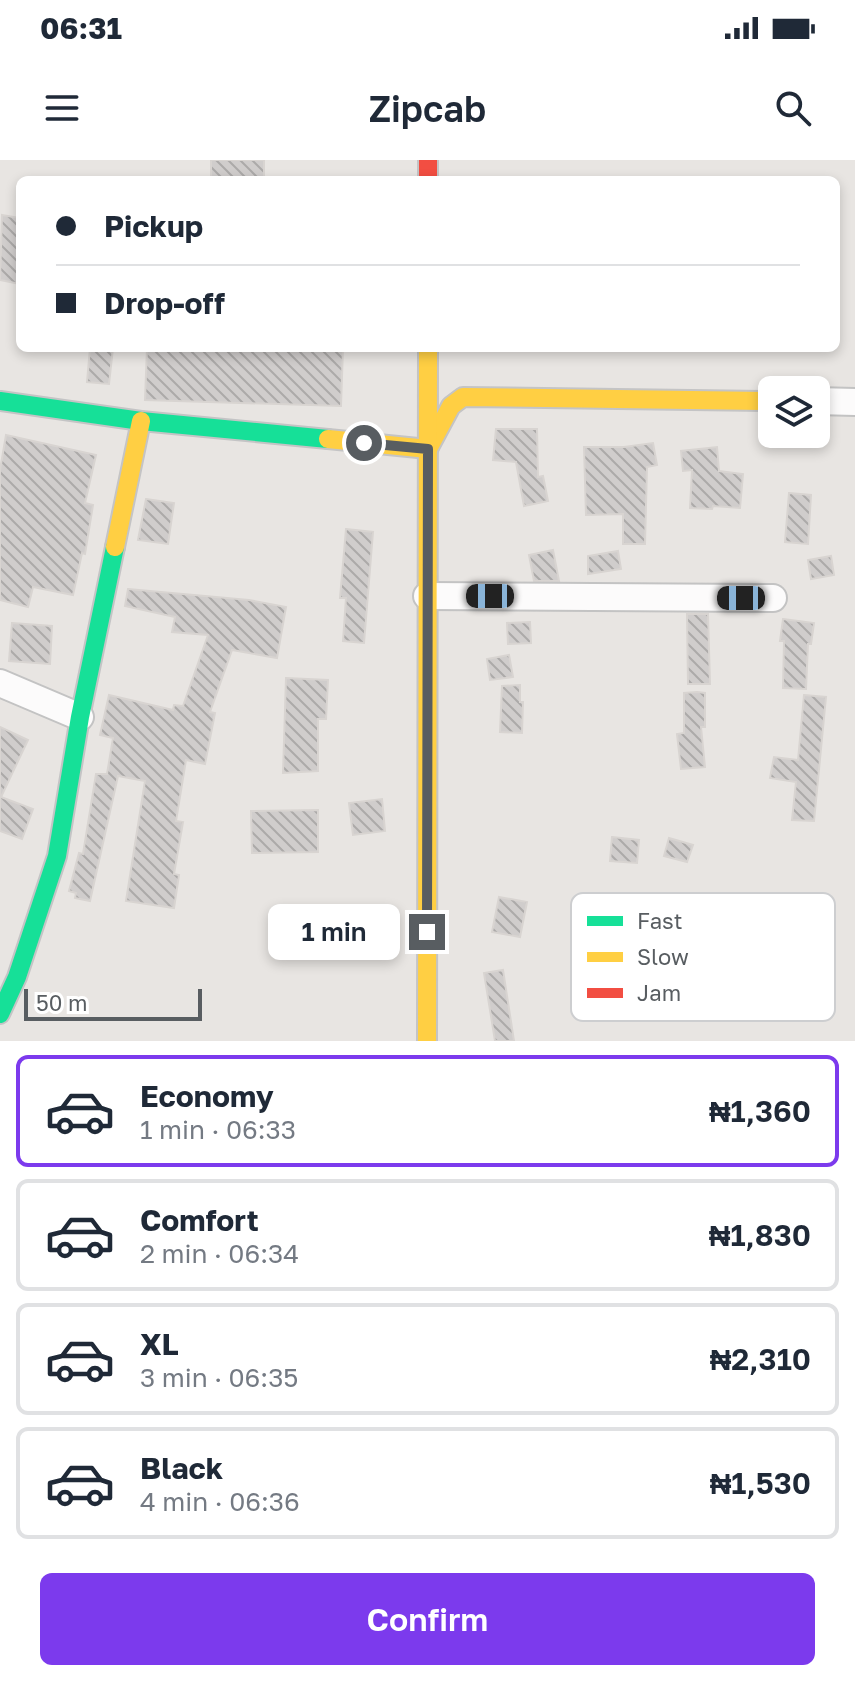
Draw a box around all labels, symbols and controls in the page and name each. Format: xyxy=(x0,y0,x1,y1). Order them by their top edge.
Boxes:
text: 06:31 xyxy=(40,10,122,46)
icon: menu xyxy=(40,86,84,130)
icon: search xyxy=(771,86,815,130)
text: Zipcab xyxy=(369,87,486,130)
text: Pickup xyxy=(104,208,203,244)
text: Drop-off xyxy=(104,285,225,321)
map controls xyxy=(758,376,830,448)
button: layers xyxy=(758,376,830,448)
route start xyxy=(346,425,382,461)
car xyxy=(466,584,514,608)
car xyxy=(717,586,765,610)
legend xyxy=(571,893,835,1021)
callout: 1 min xyxy=(267,904,399,960)
text: Fast xyxy=(637,907,683,934)
route end xyxy=(409,914,445,950)
text: 1 min xyxy=(301,916,367,947)
text: Slow xyxy=(637,943,689,970)
text: Jam xyxy=(637,979,681,1006)
scale bar xyxy=(24,985,202,1021)
text: 50 m xyxy=(36,989,87,1016)
icon: car xyxy=(44,1075,116,1147)
text: Economy xyxy=(140,1078,274,1114)
text: ₦1,360 xyxy=(709,1093,811,1129)
text: 1 min · 06:33 xyxy=(140,1114,296,1145)
icon: car xyxy=(44,1199,116,1271)
text: Comfort xyxy=(140,1202,259,1238)
text: ₦1,830 xyxy=(709,1217,811,1253)
text: 2 min · 06:34 xyxy=(140,1238,299,1269)
icon: car xyxy=(44,1323,116,1395)
text: XL xyxy=(140,1326,179,1362)
text: ₦2,310 xyxy=(710,1341,811,1377)
text: 3 min · 06:35 xyxy=(140,1362,298,1393)
icon: car xyxy=(44,1447,116,1519)
text: Black xyxy=(140,1450,223,1486)
text: ₦1,530 xyxy=(710,1465,811,1501)
text: 4 min · 06:36 xyxy=(140,1486,300,1517)
button: Confirm xyxy=(40,1573,815,1665)

